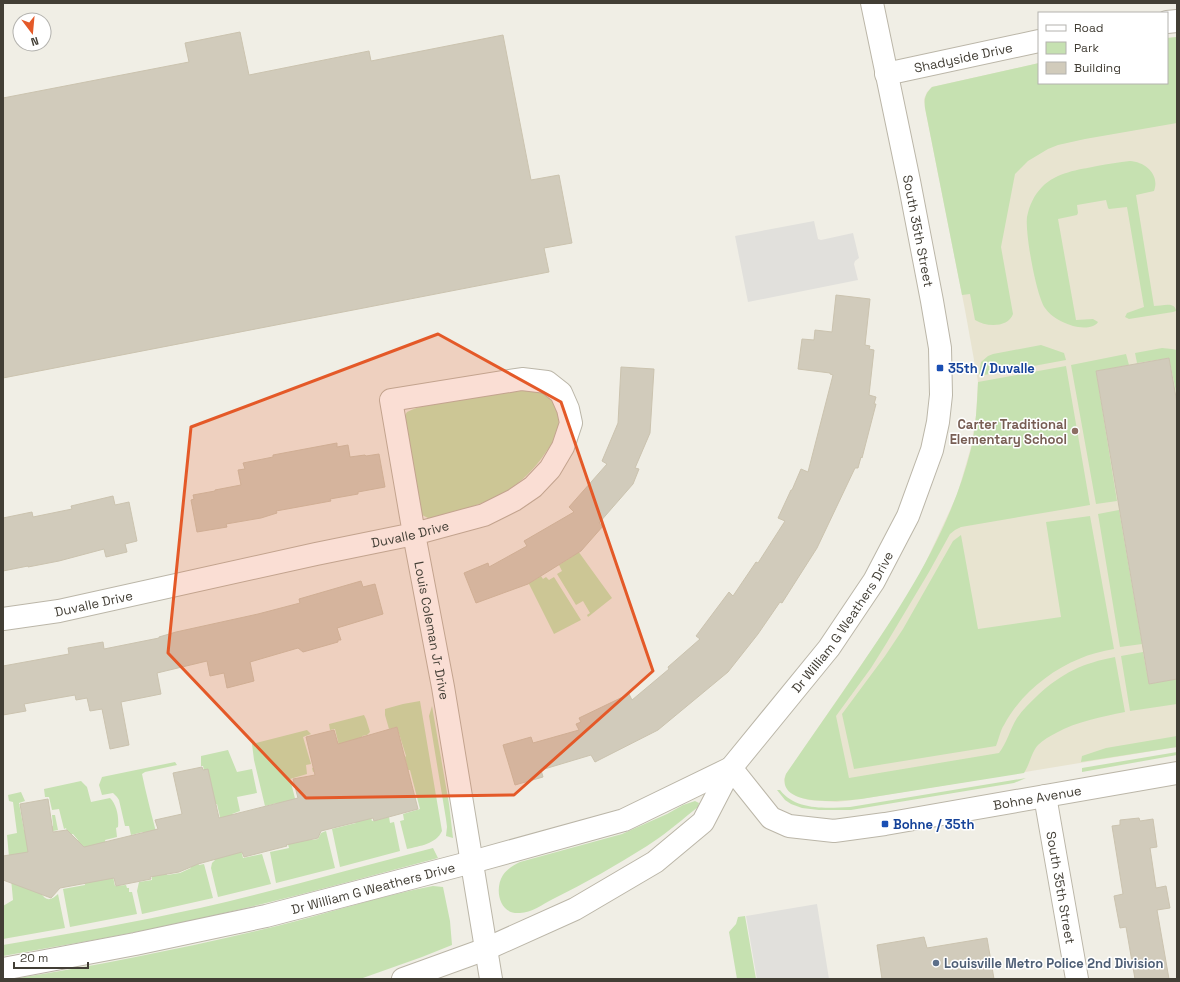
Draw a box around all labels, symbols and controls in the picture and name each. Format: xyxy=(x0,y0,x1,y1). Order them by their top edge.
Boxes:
north arrow xyxy=(12,12,52,52)
legend xyxy=(1038,12,1168,84)
text: Road xyxy=(1074,20,1103,36)
text: N xyxy=(29,34,40,49)
street label: Shadyside Drive xyxy=(912,38,1014,76)
text: Park xyxy=(1074,40,1099,56)
text: Building xyxy=(1074,60,1121,76)
street label: South 35th Street xyxy=(899,173,937,289)
place label: 35th / Duvalle xyxy=(948,360,1035,377)
marker: 35th / Duvalle xyxy=(935,363,945,373)
place label: Carter Traditional Elementary School xyxy=(950,416,1067,448)
marker: Carter Traditional Elementary School xyxy=(1070,426,1080,436)
street label: Duvalle Drive xyxy=(370,516,451,551)
street label: Dr William G Weathers Drive xyxy=(788,548,897,696)
street label: Louis Coleman Jr Drive xyxy=(411,560,453,701)
street label: Duvalle Drive xyxy=(53,586,134,620)
street label: Bohne Avenue xyxy=(992,781,1083,813)
place label: Bohne / 35th xyxy=(893,816,974,833)
marker: Bohne / 35th xyxy=(880,819,890,829)
street label: South 35th Street xyxy=(1043,830,1079,945)
street label: Dr William G Weathers Drive xyxy=(289,858,457,918)
scale bar xyxy=(14,944,88,970)
text: 20 m xyxy=(20,950,48,966)
place label: Louisville Metro Police 2nd Division xyxy=(944,955,1163,972)
marker: Louisville Metro Police 2nd Division xyxy=(931,958,941,968)

